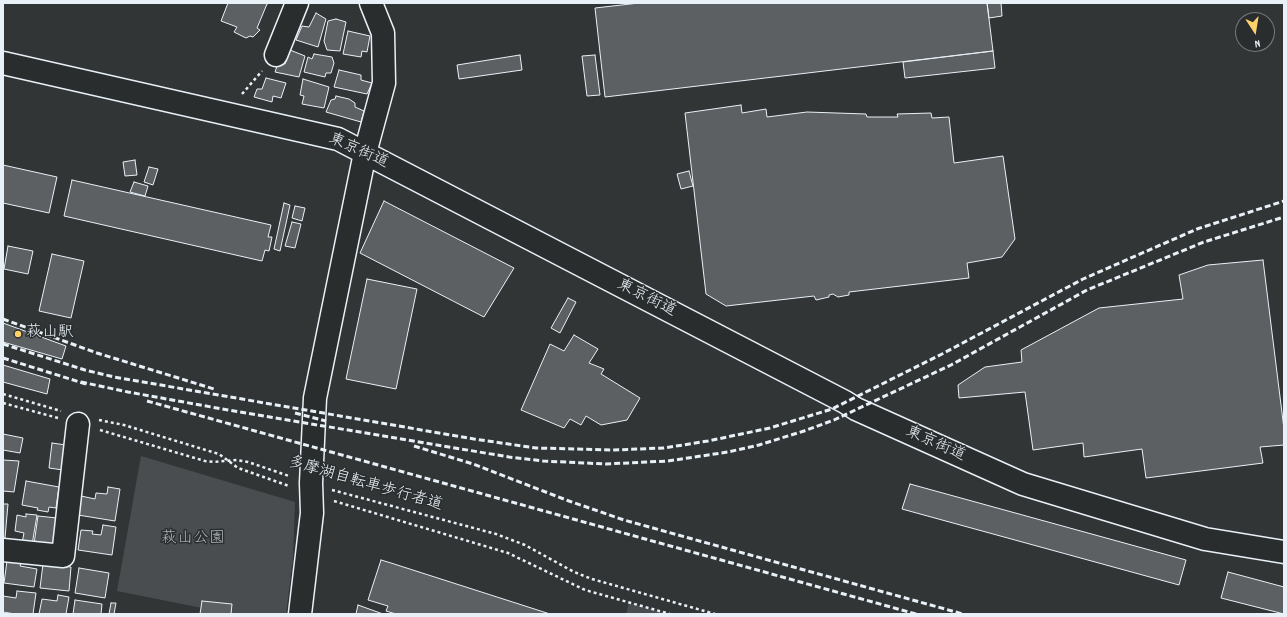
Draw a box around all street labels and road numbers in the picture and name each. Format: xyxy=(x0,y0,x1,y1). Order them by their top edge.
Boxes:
street label: 東京街道 xyxy=(325,130,391,174)
street label: 東京街道 xyxy=(613,276,679,322)
street label: 東京街道 xyxy=(902,423,968,467)
street label: 多摩湖自転車歩行者道 xyxy=(285,454,445,516)

